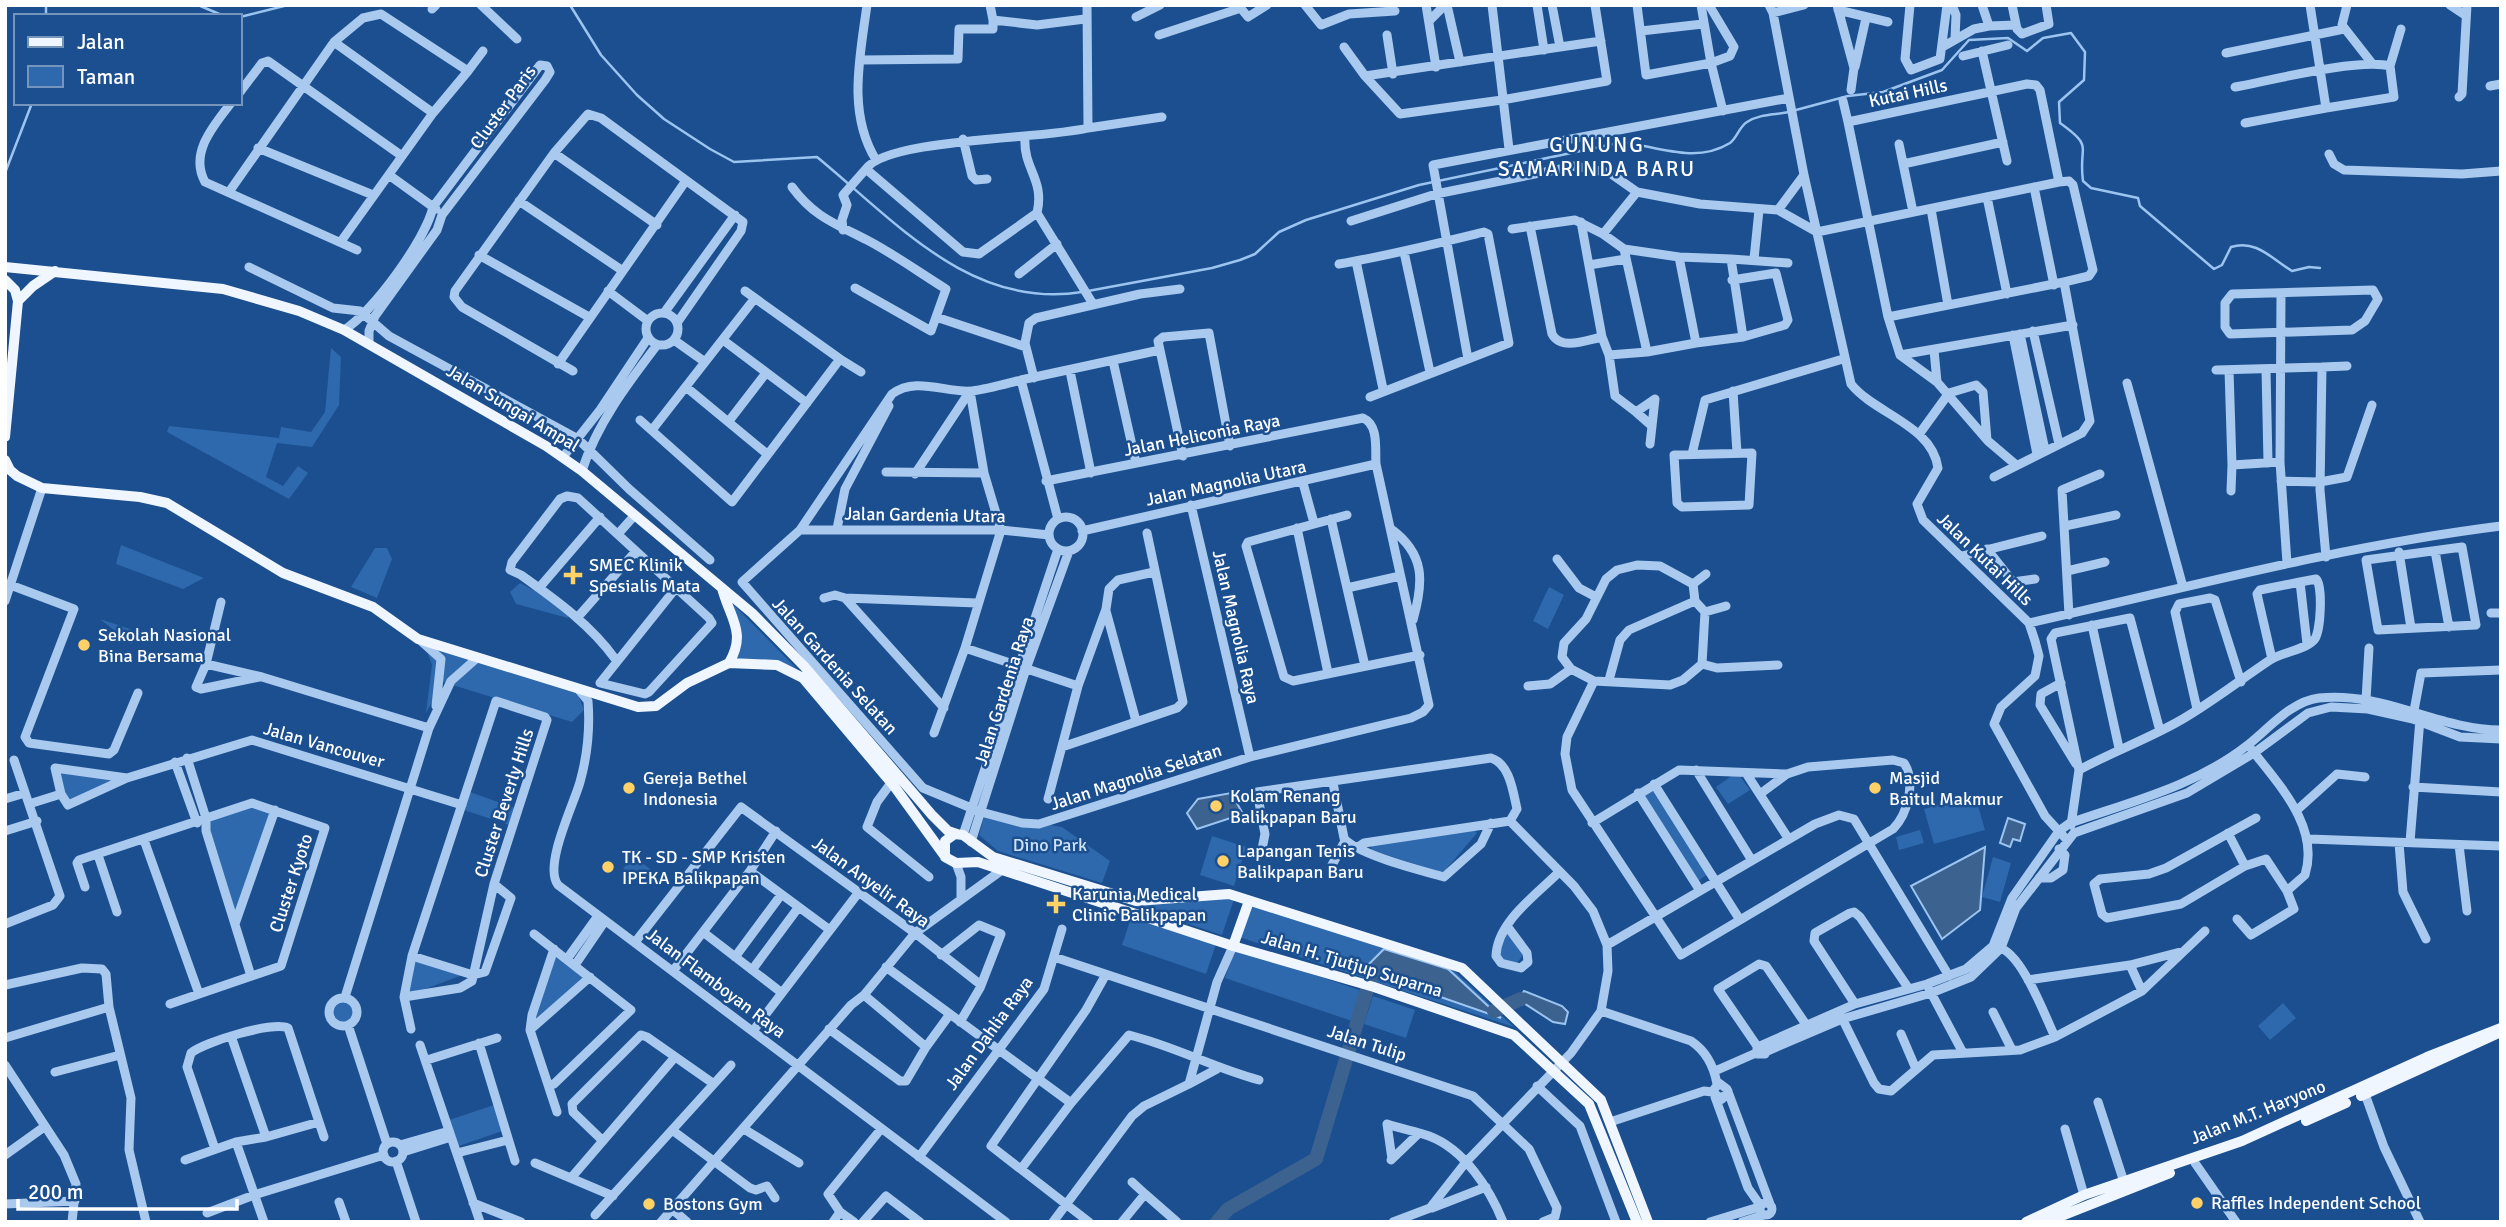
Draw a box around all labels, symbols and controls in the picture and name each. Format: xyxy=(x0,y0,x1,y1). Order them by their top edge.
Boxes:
legend xyxy=(14,14,242,105)
text: Jalan xyxy=(77,29,125,55)
street label: Cluster Paris xyxy=(465,61,541,153)
text: Taman xyxy=(77,64,135,90)
street label: Kutai Hills xyxy=(1867,74,1949,112)
district label: GUNUNG SAMARINDA BARU xyxy=(1498,132,1696,182)
street label: Jalan Sungai Ampal xyxy=(442,360,584,456)
street label: Jalan Heliconia Raya xyxy=(1122,409,1282,461)
street label: Jalan Magnolia Utara xyxy=(1144,455,1308,511)
street label: Jalan Gardenia Utara xyxy=(844,503,1006,527)
street label: Jalan Kutai Hills xyxy=(1932,508,2038,610)
street label: Jalan Magnolia Raya xyxy=(1208,548,1264,706)
place label: SMEC Klinik Spesialis Mata xyxy=(589,554,700,597)
marker: SMEC Klinik Spesialis Mata xyxy=(563,565,583,585)
street label: Jalan Gardenia Selatan xyxy=(768,593,902,739)
street label: Jalan Gardenia Raya xyxy=(970,614,1038,768)
place label: Sekolah Nasional Bina Bersama xyxy=(98,624,231,667)
marker: Sekolah Nasional Bina Bersama xyxy=(76,637,92,653)
street label: Jalan Vancouver xyxy=(261,717,387,773)
street label: Cluster Beverly Hills xyxy=(470,726,539,880)
street label: Jalan Magnolia Selatan xyxy=(1048,739,1224,815)
place label: Gereja Bethel Indonesia xyxy=(643,767,747,810)
place label: Masjid Baitul Makmur xyxy=(1889,767,2003,810)
marker: Gereja Bethel Indonesia xyxy=(621,780,637,796)
marker: Masjid Baitul Makmur xyxy=(1867,780,1883,796)
place label: Kolam Renang Balikpapan Baru xyxy=(1230,785,1357,828)
marker: Kolam Renang Balikpapan Baru xyxy=(1208,798,1224,814)
street label: Cluster Kyoto xyxy=(265,831,317,935)
street label: Jalan Anyelir Raya xyxy=(808,832,934,932)
park label: Dino Park xyxy=(1013,834,1087,856)
place label: Lapangan Tenis Balikpapan Baru xyxy=(1237,840,1364,883)
place label: TK - SD - SMP Kristen IPEKA Balikpapan xyxy=(622,846,786,889)
marker: Lapangan Tenis Balikpapan Baru xyxy=(1215,853,1231,869)
marker: TK - SD - SMP Kristen IPEKA Balikpapan xyxy=(600,859,616,875)
place label: Karunia Medical Clinic Balikpapan xyxy=(1072,883,1206,926)
marker: Karunia Medical Clinic Balikpapan xyxy=(1046,894,1066,914)
street label: Jalan Flamboyan Raya xyxy=(642,923,790,1043)
street label: Jalan H. Tjutjup Suparna xyxy=(1259,926,1445,1002)
street label: Jalan Dahlia Raya xyxy=(940,972,1038,1094)
street label: Jalan Tulip xyxy=(1325,1020,1409,1066)
street label: Jalan M.T. Haryono xyxy=(2187,1075,2329,1149)
scale bar xyxy=(18,1168,236,1212)
text: 200 m xyxy=(28,1179,83,1205)
place label: Raffles Independent School xyxy=(2211,1192,2421,1214)
place label: Bostons Gym xyxy=(663,1193,763,1215)
marker: Raffles Independent School xyxy=(2189,1195,2205,1211)
marker: Bostons Gym xyxy=(641,1196,657,1212)

